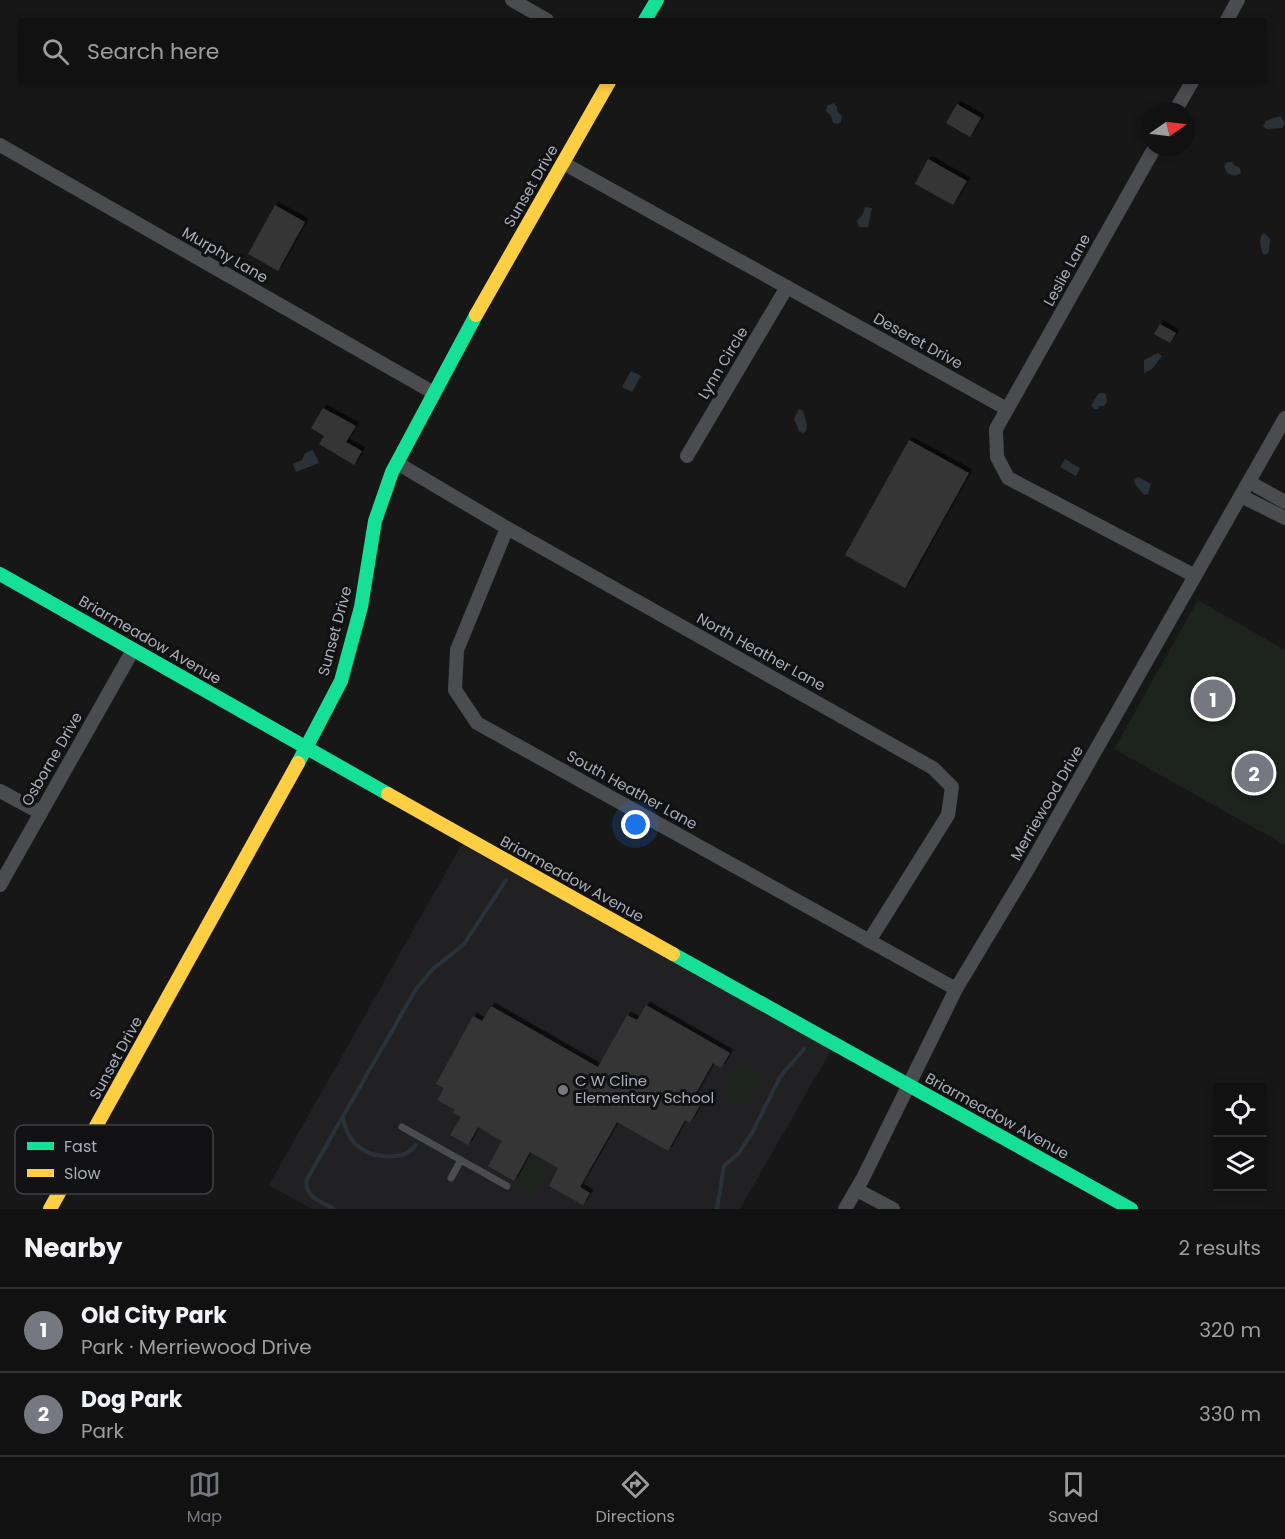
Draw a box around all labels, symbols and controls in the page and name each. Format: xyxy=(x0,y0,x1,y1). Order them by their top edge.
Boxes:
search box xyxy=(18,18,1267,84)
icon: search xyxy=(39,35,72,68)
text: Search here xyxy=(87,36,220,67)
north arrow xyxy=(1141,102,1195,156)
street label: Sunset Drive xyxy=(498,141,563,231)
street label: Murphy Lane xyxy=(179,222,272,288)
street label: Leslie Lane xyxy=(1038,230,1095,310)
street label: Deseret Drive xyxy=(870,307,967,374)
street label: Lynn Circle xyxy=(693,323,752,403)
street label: Sunset Drive xyxy=(312,584,357,678)
street label: Briarmeadow Avenue xyxy=(75,590,225,689)
street label: North Heather Lane xyxy=(693,607,829,696)
pin: 1 xyxy=(1194,676,1232,722)
street label: Osborne Drive xyxy=(16,708,87,810)
street label: Merriewood Drive xyxy=(1005,741,1088,864)
street label: South Heather Lane xyxy=(563,745,701,834)
pin: 2 xyxy=(1234,750,1274,796)
your location xyxy=(621,810,650,839)
street label: Briarmeadow Avenue xyxy=(497,830,648,927)
street label: Sunset Drive xyxy=(84,1012,147,1103)
street label: Briarmeadow Avenue xyxy=(922,1067,1073,1164)
place label: C W Cline Elementary School xyxy=(575,1070,714,1108)
marker: C W Cline Elementary School xyxy=(556,1083,570,1097)
map controls xyxy=(1213,1083,1267,1191)
button: locate xyxy=(1213,1083,1267,1137)
legend xyxy=(15,1125,213,1194)
text: Fast xyxy=(64,1135,97,1158)
button: layers xyxy=(1213,1137,1267,1191)
text: Slow xyxy=(64,1162,101,1185)
text: Nearby xyxy=(24,1230,122,1266)
text: 2 results xyxy=(1178,1234,1261,1262)
text: Old City Park xyxy=(81,1300,227,1331)
text: 1 xyxy=(40,1316,47,1344)
text: 320 m xyxy=(1199,1316,1261,1344)
text: Park · Merriewood Drive xyxy=(81,1333,312,1361)
text: Dog Park xyxy=(81,1384,182,1415)
text: 2 xyxy=(38,1400,49,1428)
text: 330 m xyxy=(1199,1400,1261,1428)
text: Park xyxy=(81,1417,124,1445)
tab: Map xyxy=(187,1468,222,1529)
tab: Directions xyxy=(596,1468,675,1529)
tab: Saved xyxy=(1048,1468,1098,1529)

